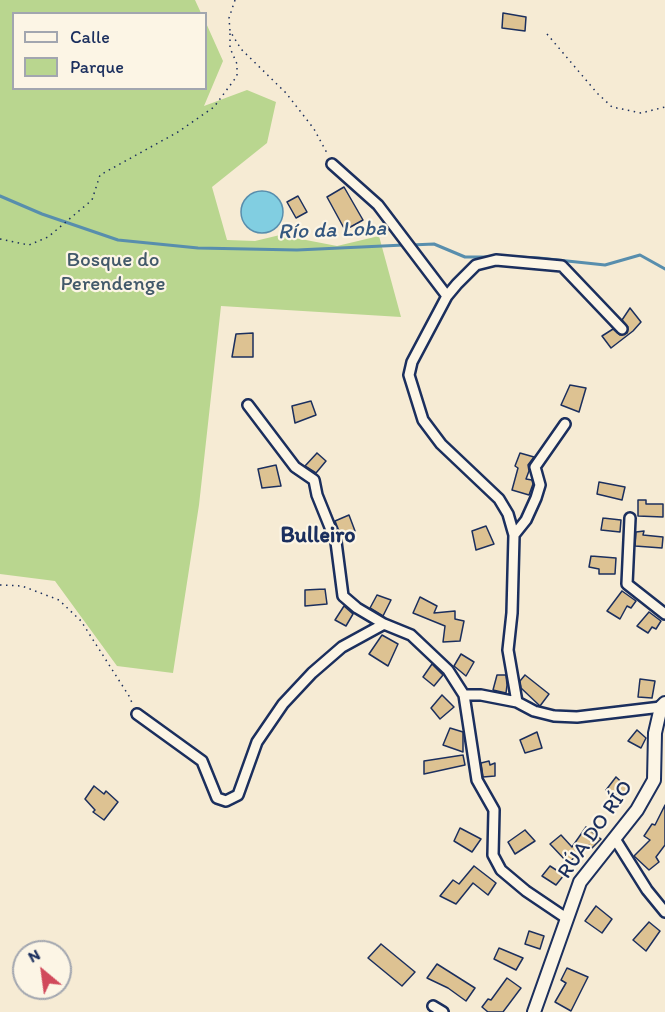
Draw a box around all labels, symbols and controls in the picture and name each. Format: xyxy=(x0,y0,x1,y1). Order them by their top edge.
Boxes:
legend xyxy=(12,12,207,90)
text: Calle xyxy=(70,26,110,48)
text: Parque xyxy=(70,56,124,78)
water label: Río da Loba xyxy=(277,216,387,246)
park label: Bosque do Perendenge xyxy=(61,248,165,298)
district label: Bulleiro xyxy=(281,523,355,549)
street label: RÚA DO RÍO xyxy=(553,776,639,884)
north arrow xyxy=(12,940,72,1000)
text: N xyxy=(25,945,43,966)

